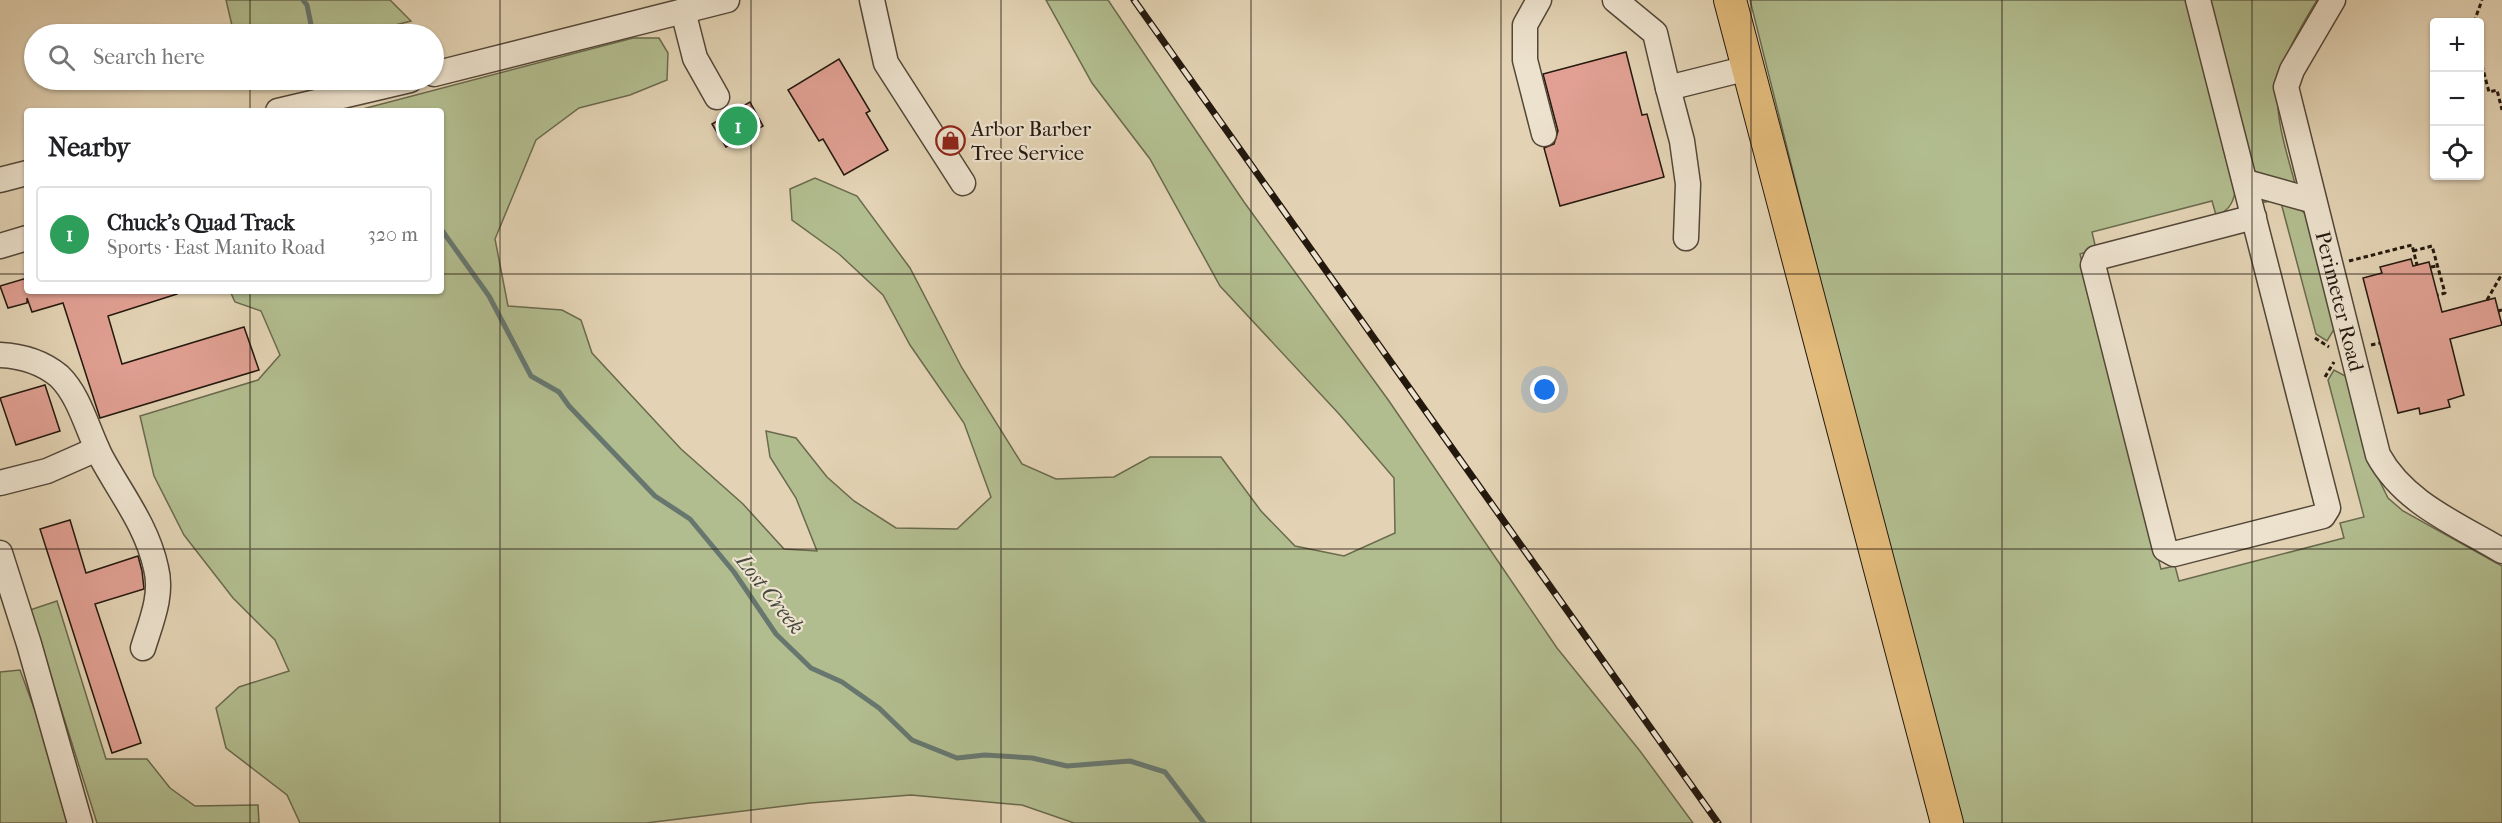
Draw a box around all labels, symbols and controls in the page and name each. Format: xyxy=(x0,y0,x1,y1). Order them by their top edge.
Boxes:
map controls xyxy=(2430,18,2484,180)
button: + xyxy=(2430,18,2484,72)
search box xyxy=(24,24,444,90)
icon: search xyxy=(45,41,78,74)
text: Search here xyxy=(93,44,205,70)
button: − xyxy=(2430,72,2484,126)
pin: 1 xyxy=(718,104,758,148)
place label: Arbor Barber Tree Service xyxy=(970,117,1091,165)
shop icon: Arbor Barber Tree Service xyxy=(934,125,966,157)
button: locate xyxy=(2430,126,2484,180)
text: Nearby xyxy=(48,132,130,163)
text: Chuck's Quad Track xyxy=(107,210,295,236)
text: 1 xyxy=(66,223,73,246)
text: 320 m xyxy=(368,223,418,246)
street label: Perimeter Road xyxy=(2311,229,2369,374)
text: Sports · East Manito Road xyxy=(107,236,325,259)
your location xyxy=(1530,375,1559,404)
water label: Lost Creek xyxy=(729,547,810,640)

